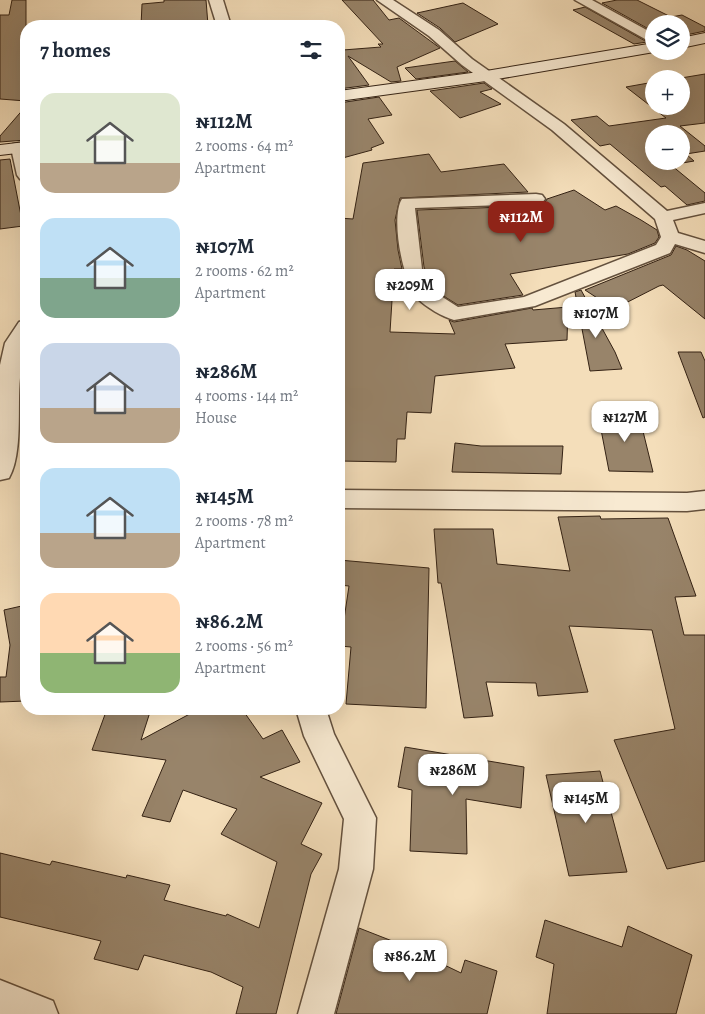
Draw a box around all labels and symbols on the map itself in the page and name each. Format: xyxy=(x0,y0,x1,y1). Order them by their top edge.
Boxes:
pin: ₦112M xyxy=(486,200,556,243)
pin: ₦209M xyxy=(375,268,445,311)
pin: ₦107M xyxy=(561,296,631,339)
pin: ₦127M xyxy=(590,400,660,443)
pin: ₦286M xyxy=(418,754,488,796)
pin: ₦145M xyxy=(551,782,621,824)
pin: ₦86.2M xyxy=(369,940,451,982)

